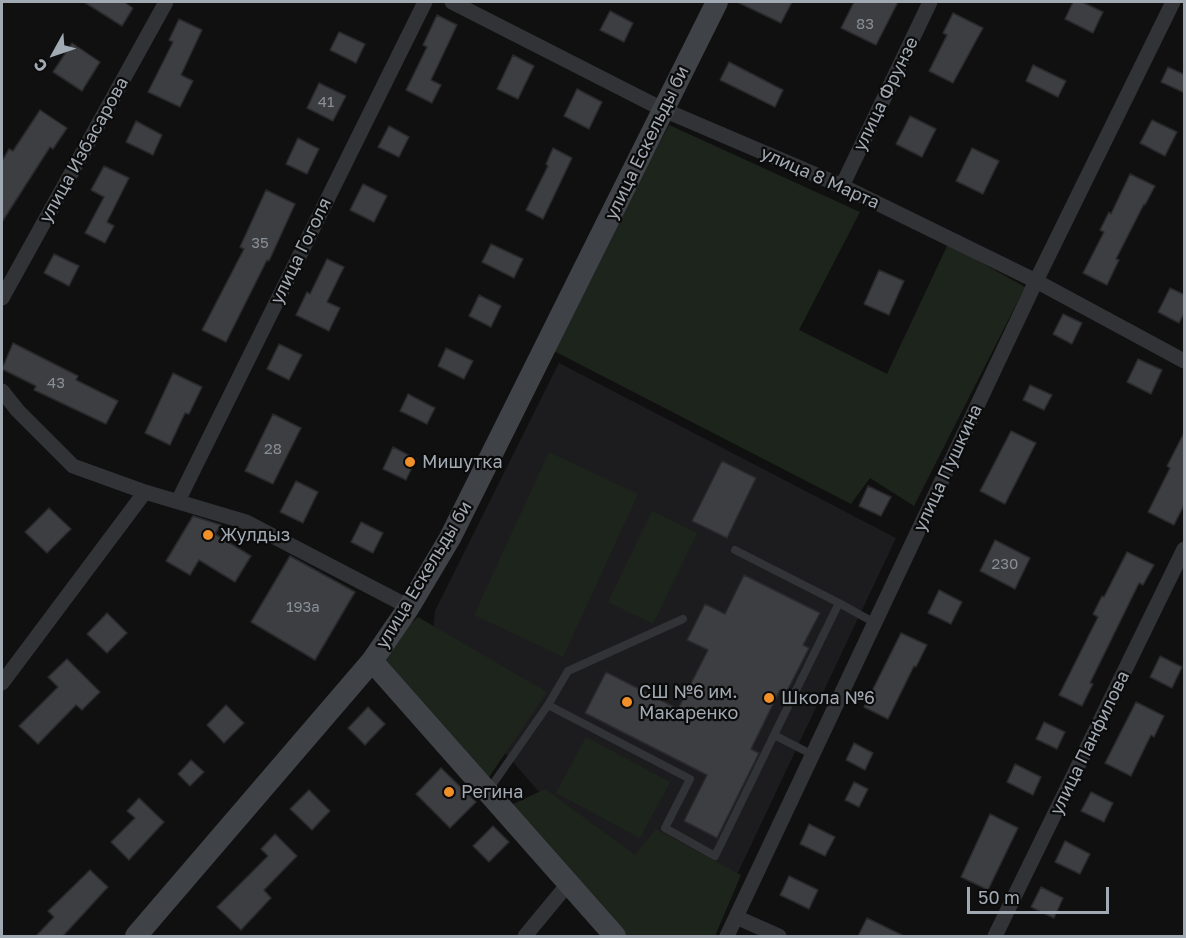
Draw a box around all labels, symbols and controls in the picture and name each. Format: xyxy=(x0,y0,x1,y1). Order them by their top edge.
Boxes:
house number: 83 xyxy=(856,15,874,33)
north arrow xyxy=(24,24,84,84)
street label: улица Фрунзе xyxy=(849,33,923,155)
text: С xyxy=(29,55,52,76)
street label: улица Ескельды би xyxy=(600,63,694,223)
street label: улица Избасарова xyxy=(35,73,133,227)
house number: 41 xyxy=(318,93,334,111)
street label: улица 8 Марта xyxy=(757,142,883,214)
street label: улица Гоголя xyxy=(266,194,336,308)
house number: 35 xyxy=(251,234,269,252)
house number: 43 xyxy=(47,374,65,392)
street label: улица Пушкина xyxy=(909,401,987,535)
house number: 28 xyxy=(264,440,282,458)
place label: Мишутка xyxy=(422,451,503,473)
marker: Мишутка xyxy=(403,455,417,469)
street label: улица Ескельды би xyxy=(371,497,477,653)
place label: Жулдыз xyxy=(220,524,290,546)
marker: Жулдыз xyxy=(201,528,215,542)
house number: 230 xyxy=(992,555,1018,573)
house number: 193а xyxy=(286,598,320,616)
street label: улица Панфилова xyxy=(1046,667,1134,819)
place label: СШ №6 им. Макаренко xyxy=(639,681,738,724)
place label: Школа №6 xyxy=(781,687,875,709)
marker: Школа №6 xyxy=(762,691,776,705)
marker: СШ №6 им. Макаренко xyxy=(620,695,634,709)
place label: Регина xyxy=(461,781,523,803)
marker: Регина xyxy=(442,785,456,799)
scale bar xyxy=(970,875,1112,913)
text: 50 m xyxy=(978,886,1020,908)

